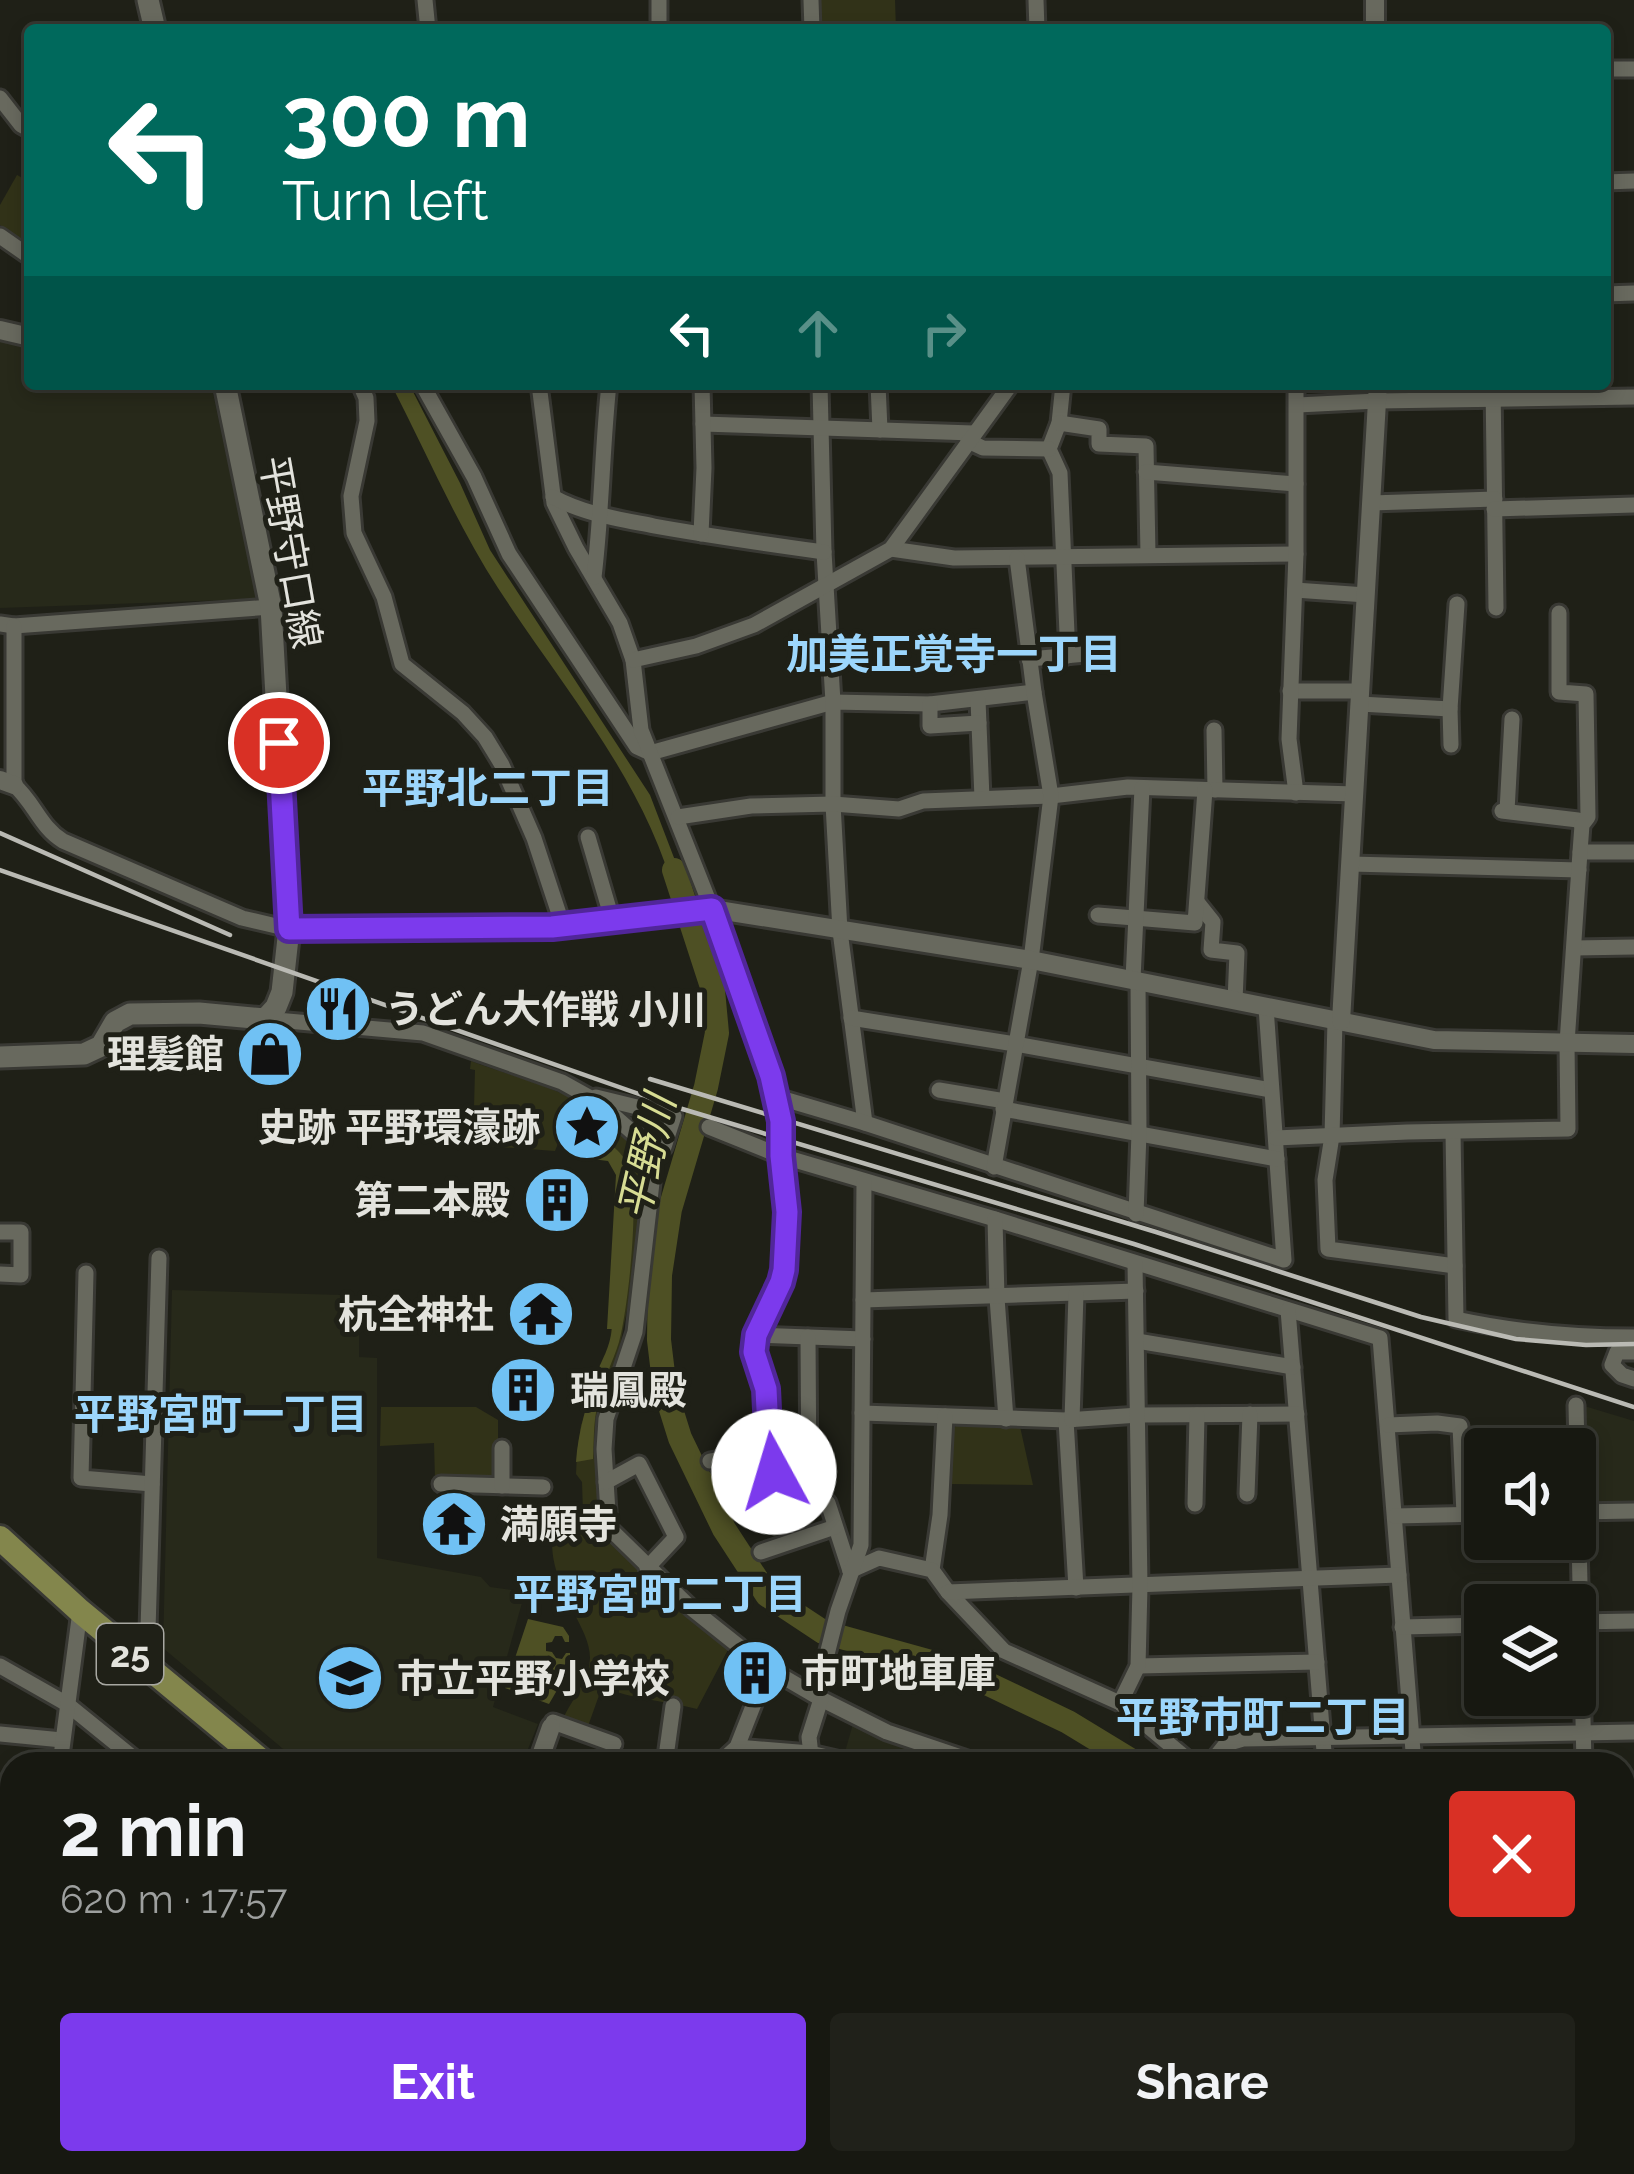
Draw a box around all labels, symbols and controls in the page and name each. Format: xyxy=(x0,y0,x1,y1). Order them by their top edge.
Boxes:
text: 300 m xyxy=(282,68,530,167)
icon: left xyxy=(84,72,240,228)
text: Turn left xyxy=(282,169,489,233)
icon: left xyxy=(659,300,725,366)
icon: ahead xyxy=(785,300,851,366)
icon: right xyxy=(911,300,977,366)
street label: 平野守口線 xyxy=(251,452,331,652)
district label: 加美正覚寺一丁目 xyxy=(786,630,1122,679)
pin xyxy=(228,692,330,794)
icon: arrive xyxy=(246,710,312,776)
district label: 平野北二丁目 xyxy=(362,764,614,813)
restaurant icon: うどん大作戦 小川 xyxy=(303,974,373,1044)
place label: うどん大作戦 小川 xyxy=(385,986,706,1032)
shop icon: 理髪館 xyxy=(235,1019,305,1089)
place label: 理髪館 xyxy=(107,1031,224,1077)
water label: 平野川 xyxy=(609,1086,686,1224)
place icon: 史跡 平野環濠跡 xyxy=(552,1092,622,1162)
place label: 史跡 平野環濠跡 xyxy=(258,1104,540,1150)
building icon: 第二本殿 xyxy=(522,1165,592,1235)
place label: 第二本殿 xyxy=(354,1177,510,1223)
temple icon: 杭全神社 xyxy=(506,1279,576,1349)
place label: 杭全神社 xyxy=(338,1291,494,1337)
building icon: 瑞鳳殿 xyxy=(488,1355,558,1425)
place label: 瑞鳳殿 xyxy=(570,1367,687,1413)
district label: 平野宮町一丁目 xyxy=(74,1390,368,1439)
position arrow xyxy=(711,1409,837,1535)
map controls xyxy=(1464,1428,1596,1716)
button: sound xyxy=(1464,1428,1596,1560)
temple icon: 満願寺 xyxy=(419,1489,489,1559)
place label: 満願寺 xyxy=(500,1501,617,1547)
district label: 平野宮町二丁目 xyxy=(513,1570,807,1619)
button: layers xyxy=(1464,1584,1596,1716)
road number: 25 xyxy=(97,1624,163,1684)
building icon: 市町地車庫 xyxy=(720,1638,790,1708)
school or university icon: 市立平野小学校 xyxy=(315,1643,385,1713)
place label: 市町地車庫 xyxy=(801,1650,996,1696)
place label: 市立平野小学校 xyxy=(397,1655,670,1701)
district label: 平野市町二丁目 xyxy=(1116,1693,1410,1742)
text: 2 min xyxy=(60,1788,247,1873)
button: close xyxy=(1449,1791,1575,1917)
text: 620 m · 17:57 xyxy=(60,1876,287,1922)
button: Exit xyxy=(60,2013,806,2151)
button: Share xyxy=(830,2013,1575,2151)

